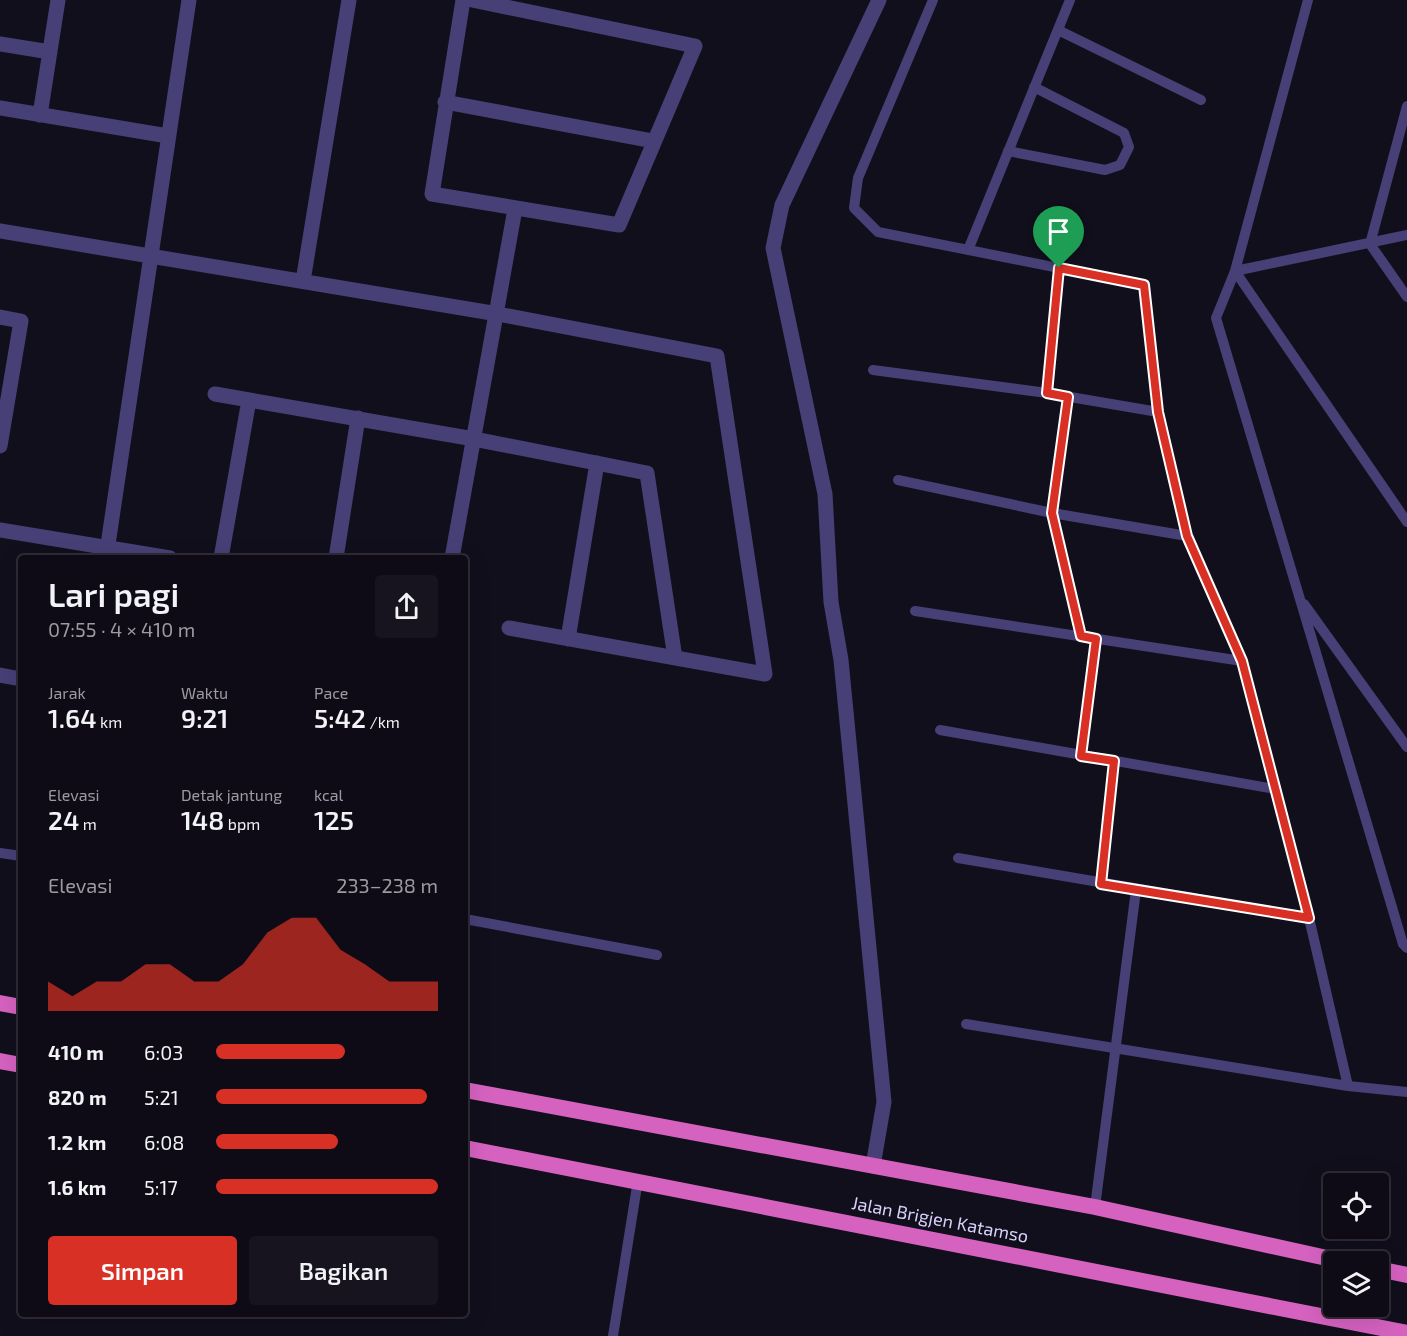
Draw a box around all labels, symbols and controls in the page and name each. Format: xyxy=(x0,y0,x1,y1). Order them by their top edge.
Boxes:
pin xyxy=(1033,206,1084,268)
icon: arrive xyxy=(1042,215,1075,248)
text: Lari pagi xyxy=(48,574,179,614)
button: share xyxy=(375,575,438,638)
text: 07:55 · 4 × 410 m xyxy=(48,617,195,641)
text: Jarak xyxy=(48,683,86,702)
text: Waktu xyxy=(181,683,228,702)
text: Pace xyxy=(314,683,348,702)
text: 1.64 xyxy=(48,702,97,733)
text: 9:21 xyxy=(181,702,228,733)
text: 5:42 xyxy=(314,702,366,733)
text: km xyxy=(97,712,122,731)
text: /km xyxy=(366,712,400,731)
text: Elevasi xyxy=(48,785,100,804)
text: Detak jantung xyxy=(181,785,282,804)
text: kcal xyxy=(314,785,343,804)
text: 24 xyxy=(48,804,79,835)
text: 148 xyxy=(181,804,224,835)
text: 125 xyxy=(314,804,354,835)
text: m xyxy=(79,814,97,833)
text: bpm xyxy=(224,814,260,833)
text: Elevasi xyxy=(48,873,112,897)
text: 233–238 m xyxy=(336,873,438,897)
text: 410 m xyxy=(48,1040,104,1064)
text: 6:03 xyxy=(144,1040,183,1064)
text: 820 m xyxy=(48,1085,107,1109)
text: 5:21 xyxy=(144,1085,179,1109)
text: 1.2 km xyxy=(48,1130,106,1154)
text: 6:08 xyxy=(144,1130,184,1154)
map controls xyxy=(1323,1173,1389,1317)
button: locate xyxy=(1323,1173,1389,1239)
text: 1.6 km xyxy=(48,1175,106,1199)
text: 5:17 xyxy=(144,1175,178,1199)
street label: Jalan Brigjen Katamso xyxy=(850,1191,1030,1247)
button: Simpan xyxy=(48,1236,237,1305)
button: Bagikan xyxy=(249,1236,438,1305)
button: layers xyxy=(1323,1251,1389,1317)

